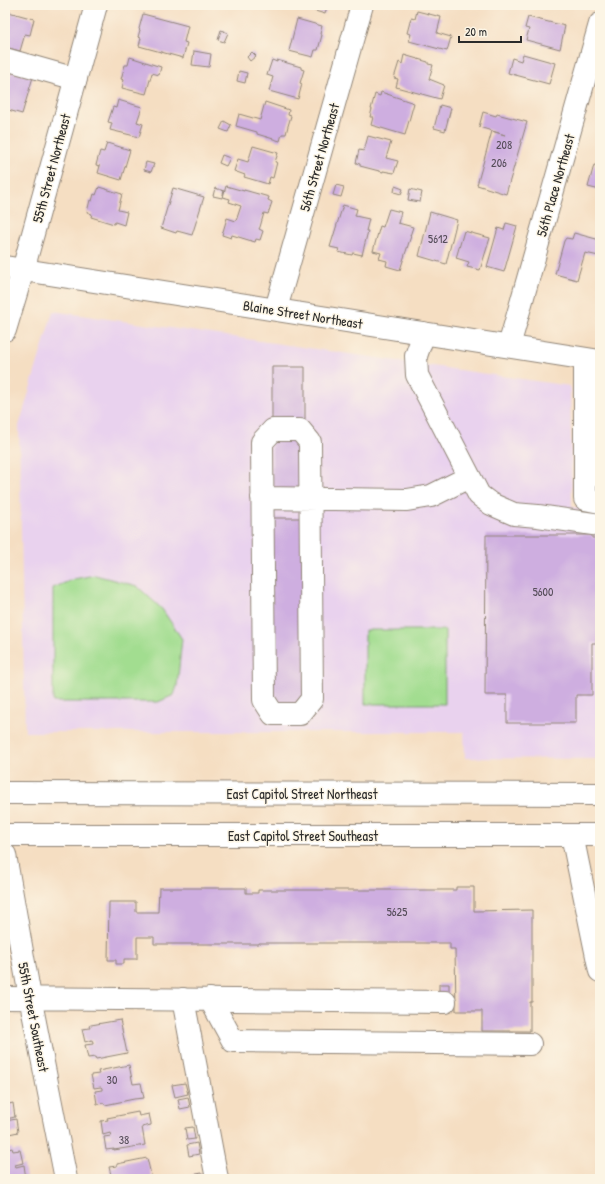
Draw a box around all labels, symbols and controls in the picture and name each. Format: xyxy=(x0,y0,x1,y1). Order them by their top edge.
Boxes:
scale bar xyxy=(459,18,521,44)
text: 20 m xyxy=(465,23,487,40)
street label: 56th Street Northeast xyxy=(294,101,344,213)
street label: 55th Street Northeast xyxy=(27,111,75,225)
street label: 56th Place Northeast xyxy=(531,131,579,239)
house number: 208 xyxy=(496,136,512,153)
house number: 206 xyxy=(491,154,507,171)
house number: 5612 xyxy=(428,230,448,247)
street label: Blaine Street Northeast xyxy=(242,295,364,333)
house number: 5600 xyxy=(533,583,553,600)
street label: East Capitol Street Northeast xyxy=(226,784,378,804)
street label: East Capitol Street Southeast xyxy=(228,826,378,846)
house number: 5625 xyxy=(387,903,407,920)
street label: 55th Street Southeast xyxy=(14,961,54,1074)
house number: 30 xyxy=(107,1071,117,1088)
house number: 38 xyxy=(119,1131,129,1148)

